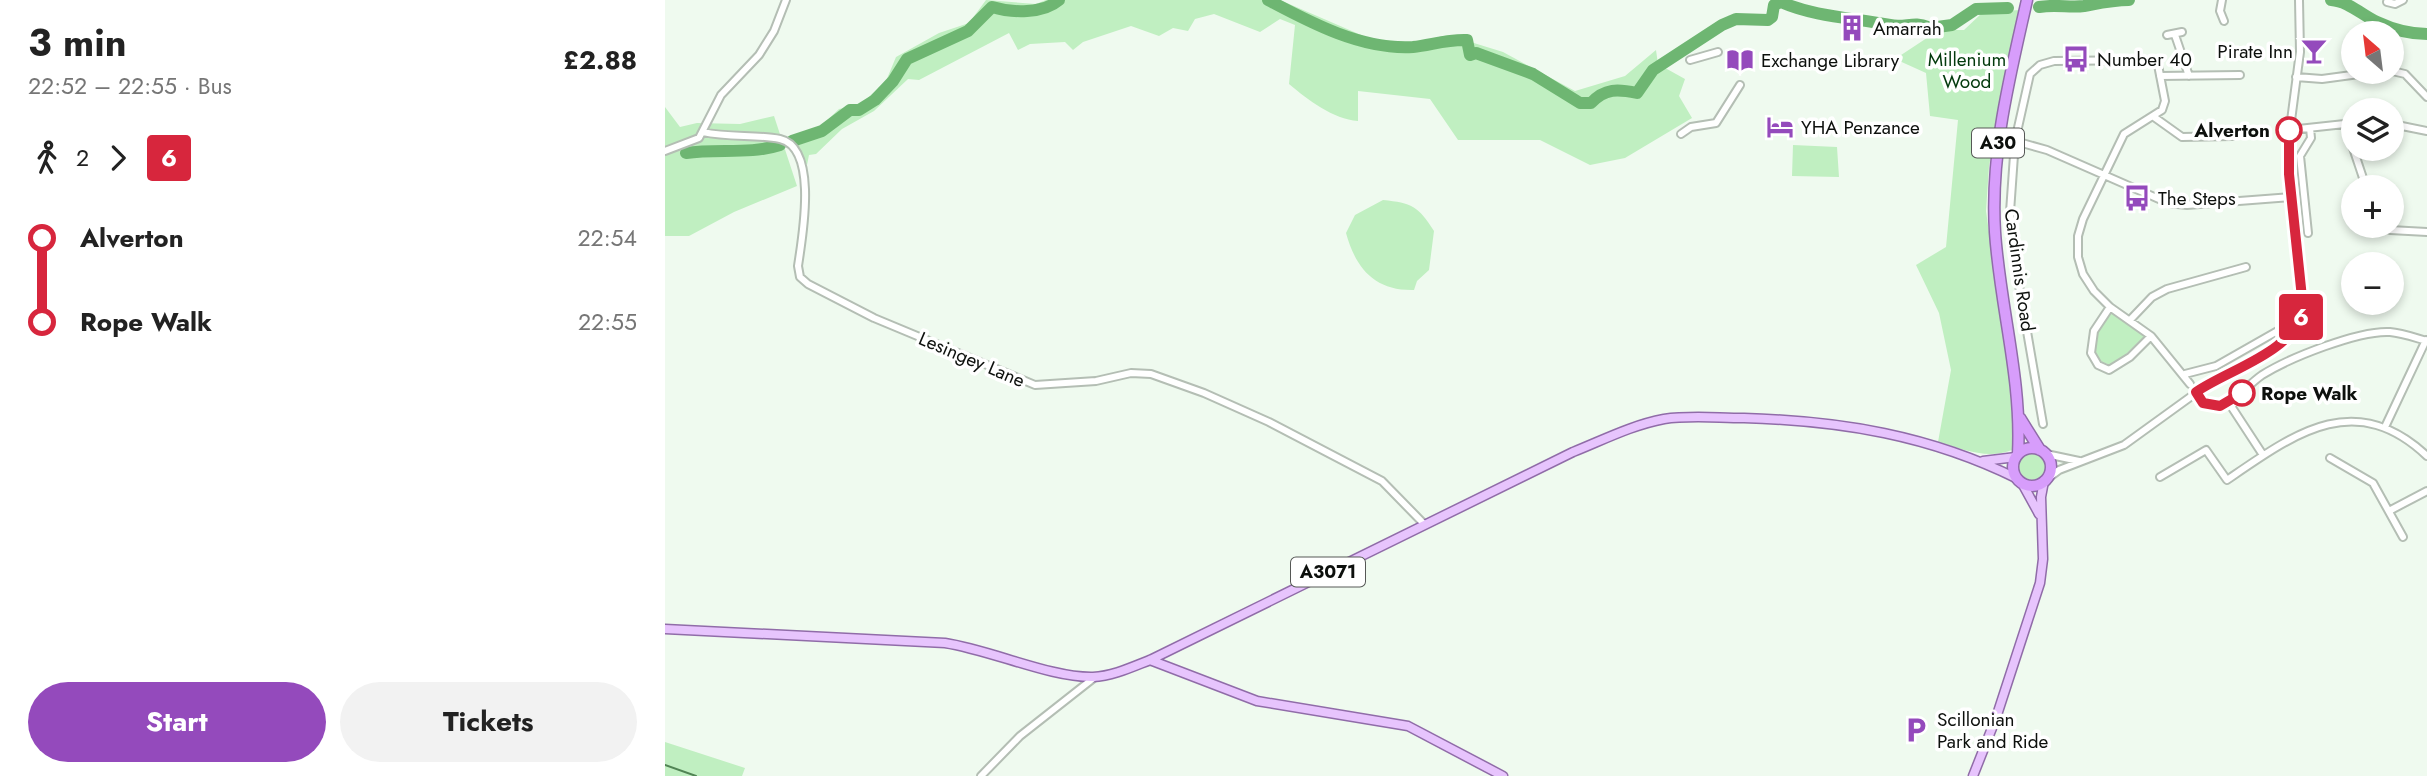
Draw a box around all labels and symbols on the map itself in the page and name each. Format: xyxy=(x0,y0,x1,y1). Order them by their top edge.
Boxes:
building icon: Amarrah xyxy=(1837,13,1867,43)
place label: Amarrah xyxy=(1873,15,1942,42)
north arrow xyxy=(2341,21,2405,84)
bar icon: Pirate Inn xyxy=(2299,36,2329,66)
place label: Pirate Inn xyxy=(2217,38,2293,65)
bus stop icon: Number 40 xyxy=(2061,44,2091,74)
library icon: Exchange Library xyxy=(1725,45,1755,75)
park label: Millenium Wood xyxy=(1928,46,2006,95)
place label: Number 40 xyxy=(2097,46,2192,73)
place label: Exchange Library xyxy=(1761,47,1900,74)
hotel icon: YHA Penzance xyxy=(1765,112,1795,142)
place label: YHA Penzance xyxy=(1801,114,1920,141)
place label: Alverton xyxy=(2193,117,2270,144)
marker: Alverton xyxy=(2276,117,2302,143)
road number: A30 xyxy=(1972,128,2024,158)
bus stop icon: The Steps xyxy=(2122,183,2152,213)
place label: The Steps xyxy=(2158,185,2236,212)
street label: Cardinnis Road xyxy=(1998,207,2041,333)
line badge: 6 xyxy=(2278,294,2324,340)
street label: Lesingey Lane xyxy=(915,325,1029,394)
marker: Rope Walk xyxy=(2229,380,2255,406)
place label: Rope Walk xyxy=(2261,380,2358,407)
road number: A3071 xyxy=(1291,558,1365,586)
place label: Scillonian Park and Ride xyxy=(1937,706,2049,755)
parking icon: Scillonian Park and Ride xyxy=(1901,715,1931,745)

